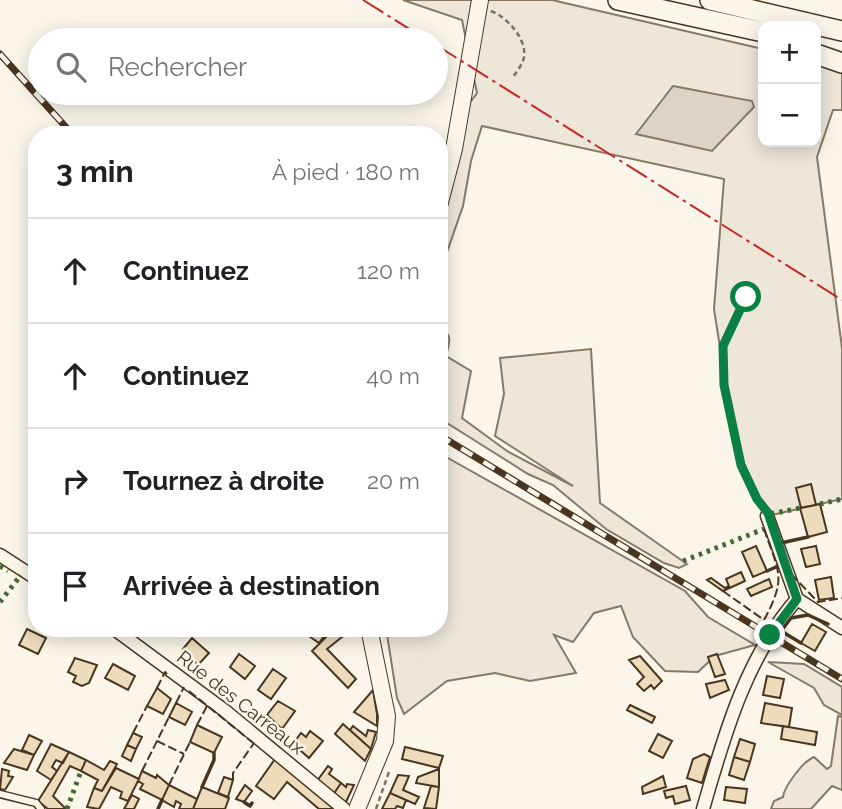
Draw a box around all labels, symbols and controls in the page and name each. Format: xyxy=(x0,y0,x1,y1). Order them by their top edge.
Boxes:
map controls xyxy=(758,21,821,147)
button: + xyxy=(758,21,821,84)
search box xyxy=(28,28,448,105)
icon: search xyxy=(52,48,90,86)
text: Rechercher xyxy=(108,52,247,82)
button: − xyxy=(758,84,821,147)
text: 3 min xyxy=(56,154,134,189)
text: À pied · 180 m xyxy=(272,158,420,185)
icon: ahead xyxy=(56,252,94,290)
text: Continuez xyxy=(123,256,249,286)
text: 120 m xyxy=(357,257,420,284)
route start xyxy=(730,281,761,312)
icon: ahead xyxy=(56,357,94,395)
text: Continuez xyxy=(123,361,249,391)
text: 40 m xyxy=(366,362,420,389)
icon: right xyxy=(56,462,94,500)
text: Tournez à droite xyxy=(123,466,324,496)
text: 20 m xyxy=(367,467,420,494)
icon: arrive xyxy=(56,567,94,605)
text: Arrivée à destination xyxy=(123,571,380,601)
route end xyxy=(754,619,785,650)
street label: Rue des Carreaux xyxy=(173,646,309,759)

